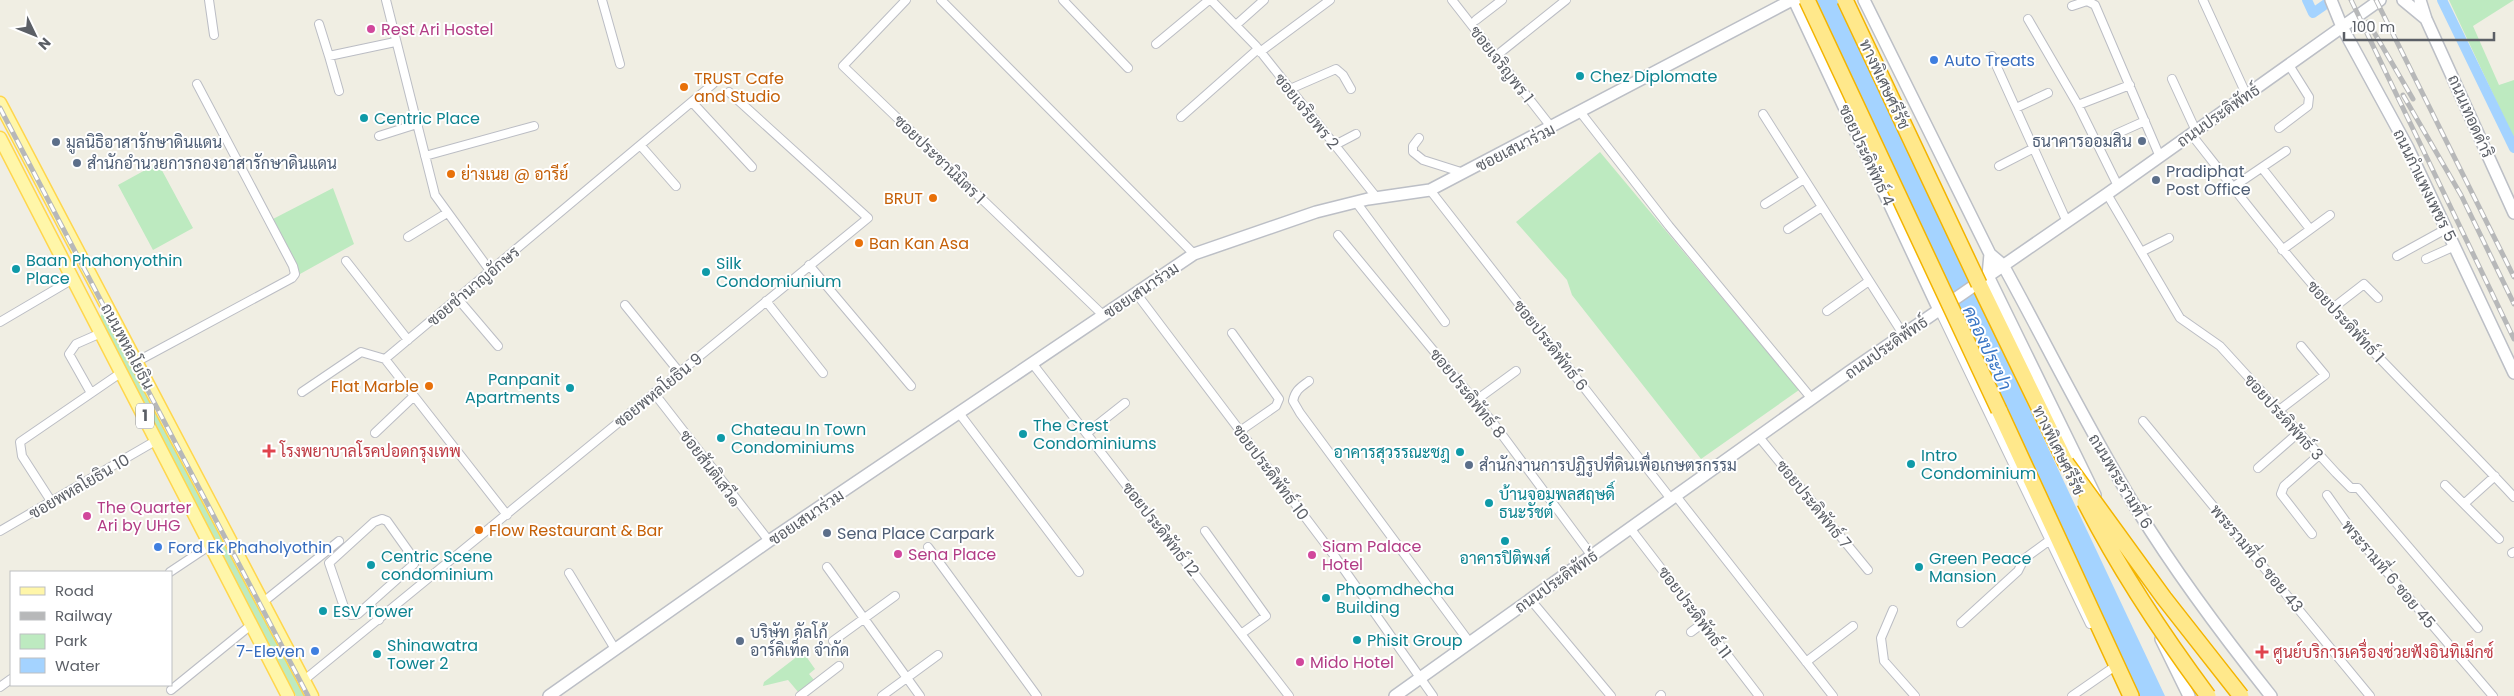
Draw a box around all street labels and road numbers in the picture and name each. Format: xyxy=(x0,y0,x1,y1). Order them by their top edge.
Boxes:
street label: ซอยเจริญพร 1 xyxy=(1464,21,1539,108)
street label: ทางพิเศษศรีรัช xyxy=(1854,35,1916,133)
street label: ซอยเจริยพร 2 xyxy=(1269,68,1344,154)
street label: ถนนเทอดดำริ xyxy=(2442,71,2499,162)
street label: ถนนประดิพัทธ์ xyxy=(2172,77,2265,153)
street label: ซอยประดิพัทธ์ 4 xyxy=(1833,100,1901,210)
street label: ซอยประชานิมิตร 1 xyxy=(889,110,991,209)
street label: ซอยเสนาร่วม xyxy=(1472,118,1559,177)
street label: ถนนกำแพงเพชร 5 xyxy=(2387,125,2462,246)
street label: ซอยชำนาญอักษร xyxy=(422,241,525,332)
street label: ซอยเสนาร่วม xyxy=(1099,257,1184,324)
street label: ซอยประดิพัทธ์ 1 xyxy=(2302,275,2390,367)
street label: ซอยประดิพัทธ์ 6 xyxy=(1508,294,1594,396)
street label: ถนนพหลโยธิน xyxy=(95,299,160,393)
street label: ถนนประดิพัทธ์ xyxy=(1840,309,1933,385)
street label: ซอยประดิพัทธ์ 8 xyxy=(1424,343,1512,443)
street label: ซอยพหลโยธิน 9 xyxy=(609,348,707,433)
street label: ซอยประดิพัทธ์ 3 xyxy=(2239,368,2329,466)
street label: ทางพิเศษศรีรัช xyxy=(2027,401,2090,499)
road number: 1 xyxy=(136,404,154,428)
street label: ซอยประดิพัทธ์ 10 xyxy=(1227,419,1315,525)
street label: ซอยสันติเสวี๑ xyxy=(674,425,747,511)
street label: ถนนพระรามที่ 6 xyxy=(2083,428,2161,533)
street label: ซอยพหลโยธิน 10 xyxy=(25,448,134,525)
street label: ซอยประดิพัทธ์ 7 xyxy=(1771,454,1858,554)
street label: ซอยประดิพัทธ์ 12 xyxy=(1116,477,1206,581)
street label: ซอยเสนาร่วม xyxy=(764,484,849,551)
street label: พระรามที่ 6 ซอย 43 xyxy=(2205,497,2311,617)
street label: พระรามที่ 6 ซอย 45 xyxy=(2336,513,2443,633)
street label: ถนนประดิพัทธ์ xyxy=(1510,543,1603,619)
street label: ซอยประดิพัทธ์ 11 xyxy=(1652,561,1738,663)

